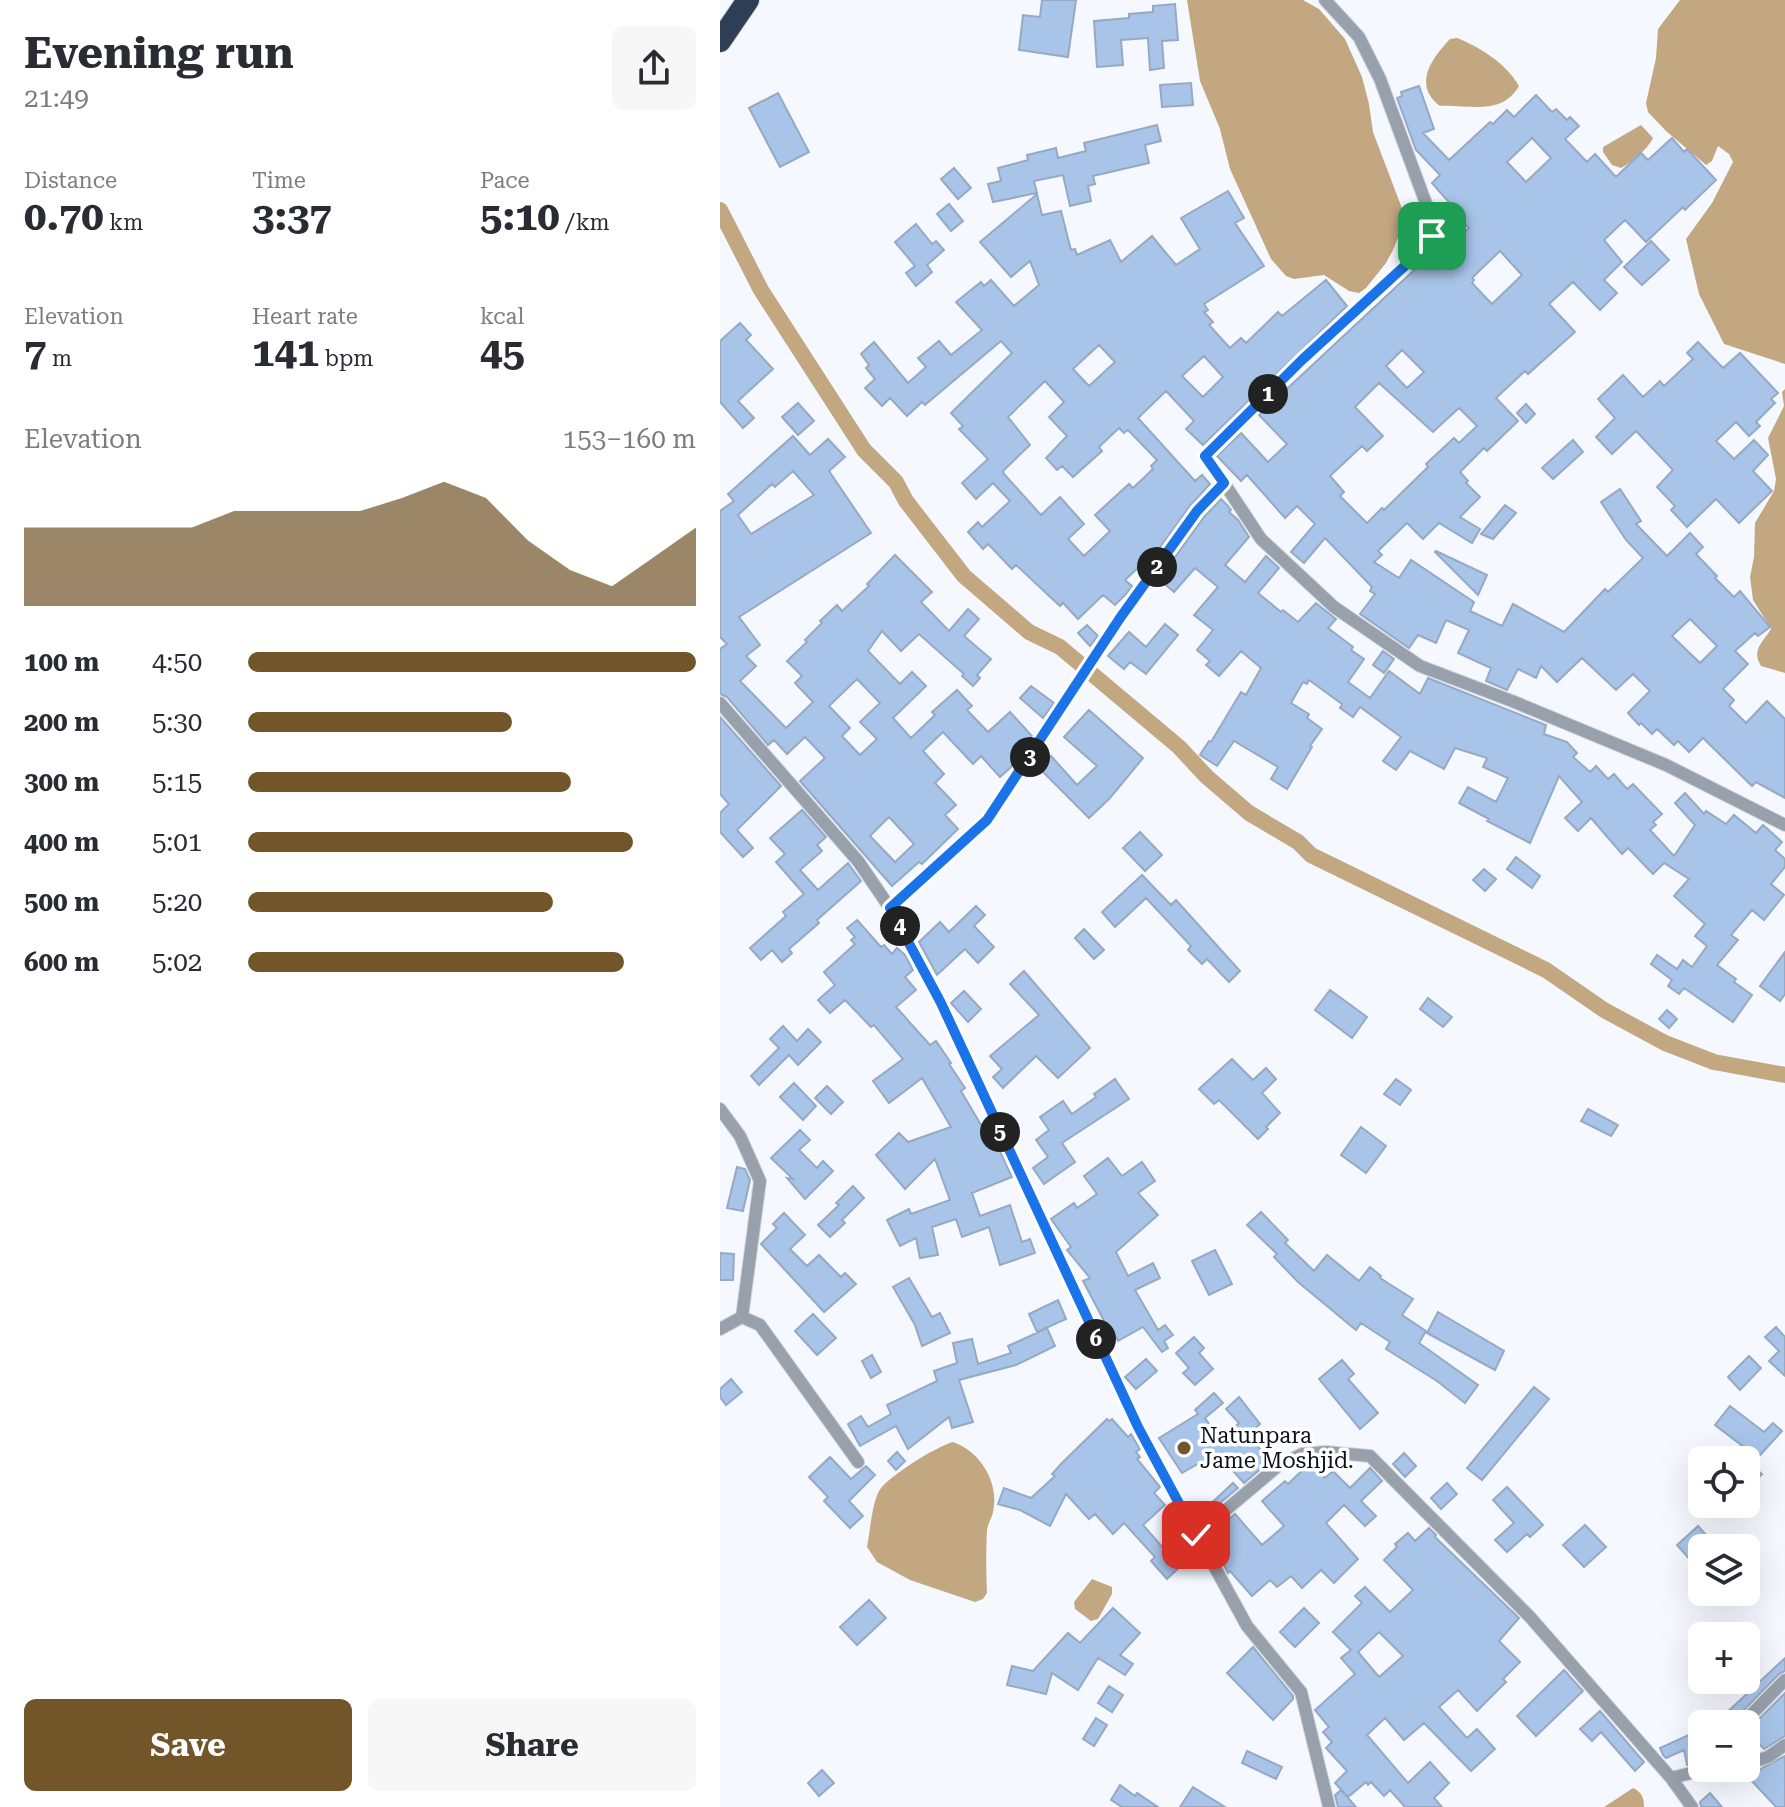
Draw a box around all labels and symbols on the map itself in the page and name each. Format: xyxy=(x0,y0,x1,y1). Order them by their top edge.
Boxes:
pin xyxy=(1398,202,1466,270)
pin: 1 xyxy=(1248,374,1288,414)
pin: 2 xyxy=(1137,547,1177,587)
pin: 3 xyxy=(1010,737,1050,777)
pin: 4 xyxy=(880,906,920,946)
pin: 5 xyxy=(980,1112,1020,1152)
pin: 6 xyxy=(1076,1319,1116,1359)
place label: Natunpara Jame Moshjid. xyxy=(1200,1423,1354,1473)
marker: Natunpara Jame Moshjid. xyxy=(1175,1439,1193,1457)
pin xyxy=(1162,1501,1230,1569)

